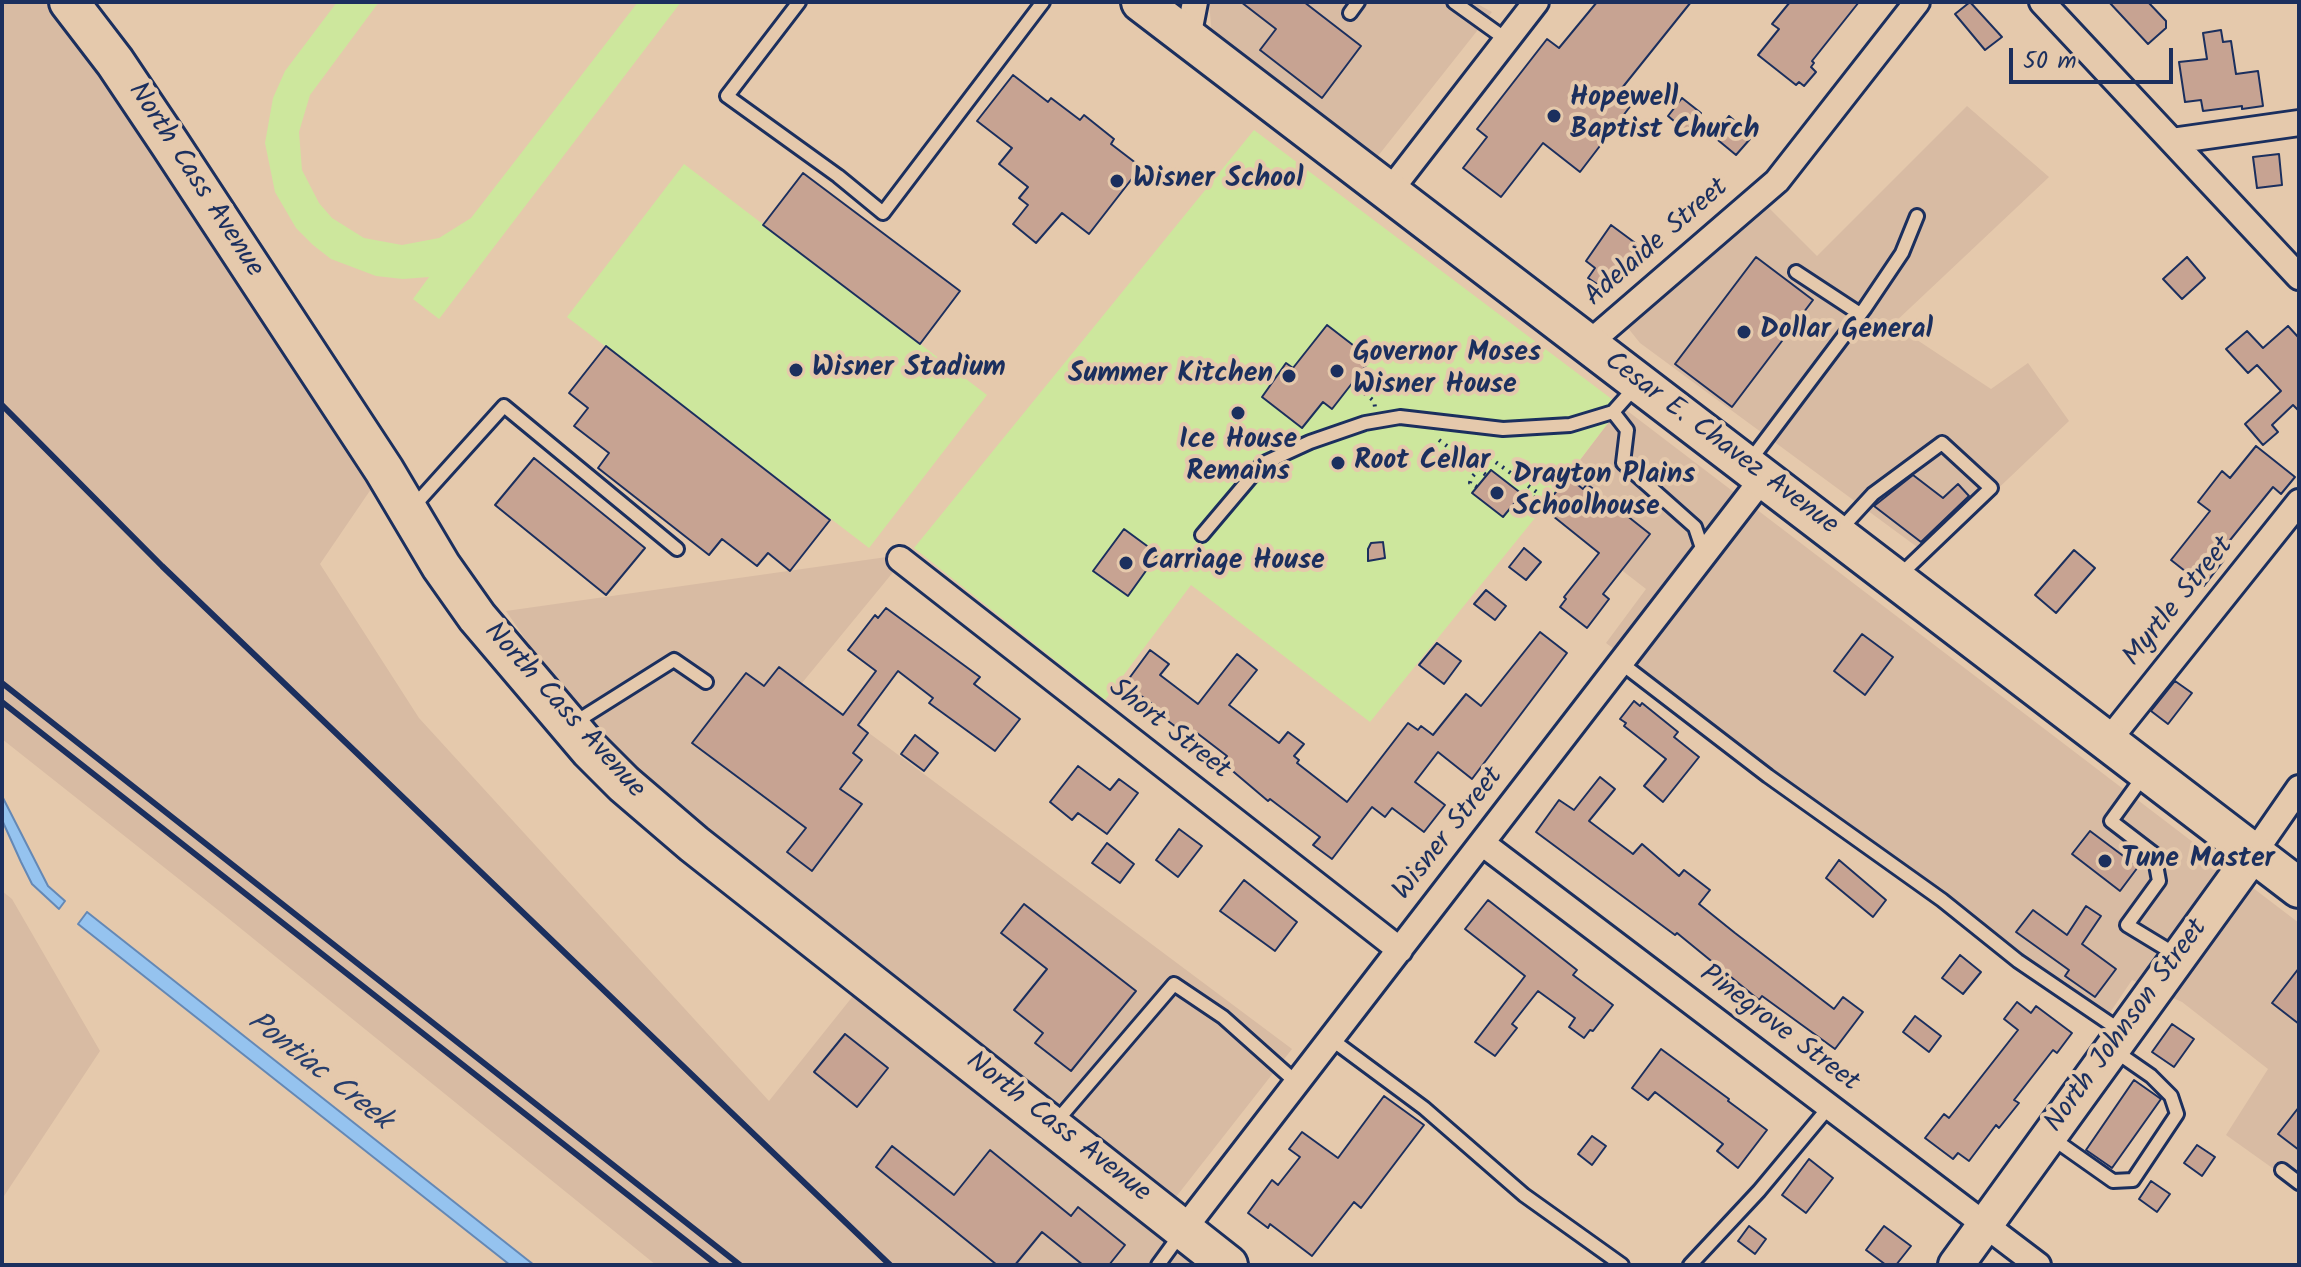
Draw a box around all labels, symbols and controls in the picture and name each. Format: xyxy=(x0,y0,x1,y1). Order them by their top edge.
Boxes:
scale bar xyxy=(2013,32,2177,82)
text: 50 m xyxy=(2023,42,2077,81)
street label: North Cass Avenue xyxy=(119,77,269,285)
place label: Hopewell Baptist Church xyxy=(1570,83,1759,149)
marker: Hopewell Baptist Church xyxy=(1545,107,1563,125)
place label: Wisner School xyxy=(1133,164,1303,198)
marker: Wisner School xyxy=(1108,172,1126,190)
street label: Adelaide Street xyxy=(1579,173,1737,315)
place label: Dollar General xyxy=(1760,315,1933,349)
marker: Dollar General xyxy=(1735,323,1753,341)
place label: Governor Moses Wisner House xyxy=(1353,338,1541,404)
street label: Cesar E. Chavez Avenue xyxy=(1596,346,1844,544)
place label: Wisner Stadium xyxy=(812,353,1006,387)
place label: Summer Kitchen xyxy=(1068,359,1273,393)
marker: Wisner Stadium xyxy=(787,361,805,379)
marker: Governor Moses Wisner House xyxy=(1328,362,1346,380)
marker: Summer Kitchen xyxy=(1280,367,1298,385)
marker: Ice House Remains xyxy=(1229,404,1247,422)
place label: Ice House Remains xyxy=(1179,425,1297,491)
place label: Root Cellar xyxy=(1354,446,1490,480)
marker: Root Cellar xyxy=(1329,454,1347,472)
place label: Drayton Plains Schoolhouse xyxy=(1513,460,1695,526)
marker: Drayton Plains Schoolhouse xyxy=(1488,484,1506,502)
street label: Myrtle Street xyxy=(2118,531,2242,675)
place label: Carriage House xyxy=(1142,546,1325,580)
marker: Carriage House xyxy=(1117,554,1135,572)
street label: North Cass Avenue xyxy=(475,617,651,807)
street label: Short Street xyxy=(1101,673,1235,789)
street label: Wisner Street xyxy=(1388,762,1512,908)
place label: Tune Master xyxy=(2121,844,2275,878)
marker: Tune Master xyxy=(2096,852,2114,870)
street label: North Johnson Street xyxy=(2039,914,2217,1140)
street label: Pinegrove Street xyxy=(1692,959,1864,1101)
water label: Pontiac Creek xyxy=(239,1006,397,1140)
street label: North Cass Avenue xyxy=(958,1046,1156,1212)

